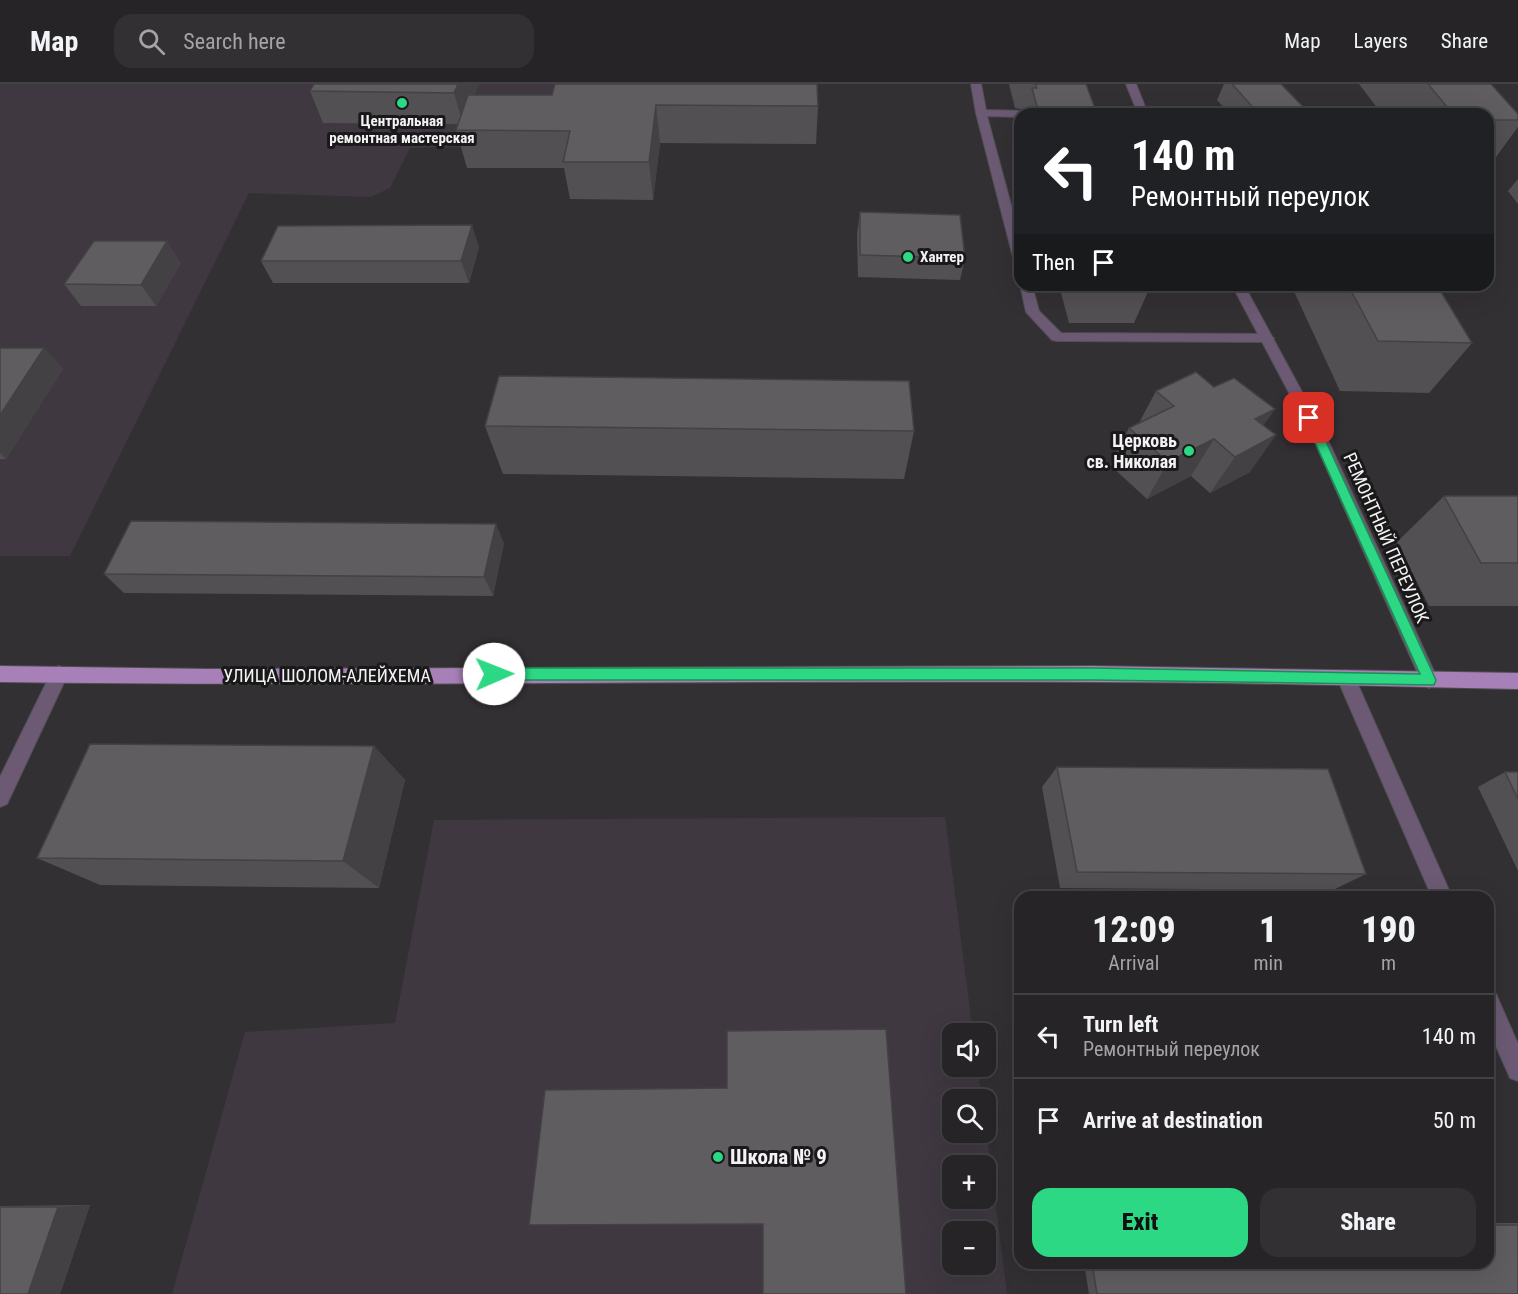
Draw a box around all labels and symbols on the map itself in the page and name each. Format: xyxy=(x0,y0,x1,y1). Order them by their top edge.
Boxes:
marker: Центральная ремонтная мастерская xyxy=(395,96,409,110)
place label: Центральная ремонтная мастерская xyxy=(329,112,475,147)
place label: Хантер xyxy=(920,248,964,266)
marker: Хантер xyxy=(901,250,915,264)
pin xyxy=(1283,392,1334,443)
place label: Церковь св. Николая xyxy=(1087,430,1177,472)
marker: Церковь св. Николая xyxy=(1182,444,1196,458)
street label: РЕМОНТНЫЙ ПЕРЕУЛОК xyxy=(1339,449,1433,626)
position arrow xyxy=(462,642,526,706)
street label: УЛИЦА ШОЛОМ-АЛЕЙХЕМА xyxy=(223,665,431,686)
place label: Школа № 9 xyxy=(730,1145,827,1169)
marker: Школа № 9 xyxy=(711,1150,725,1164)

